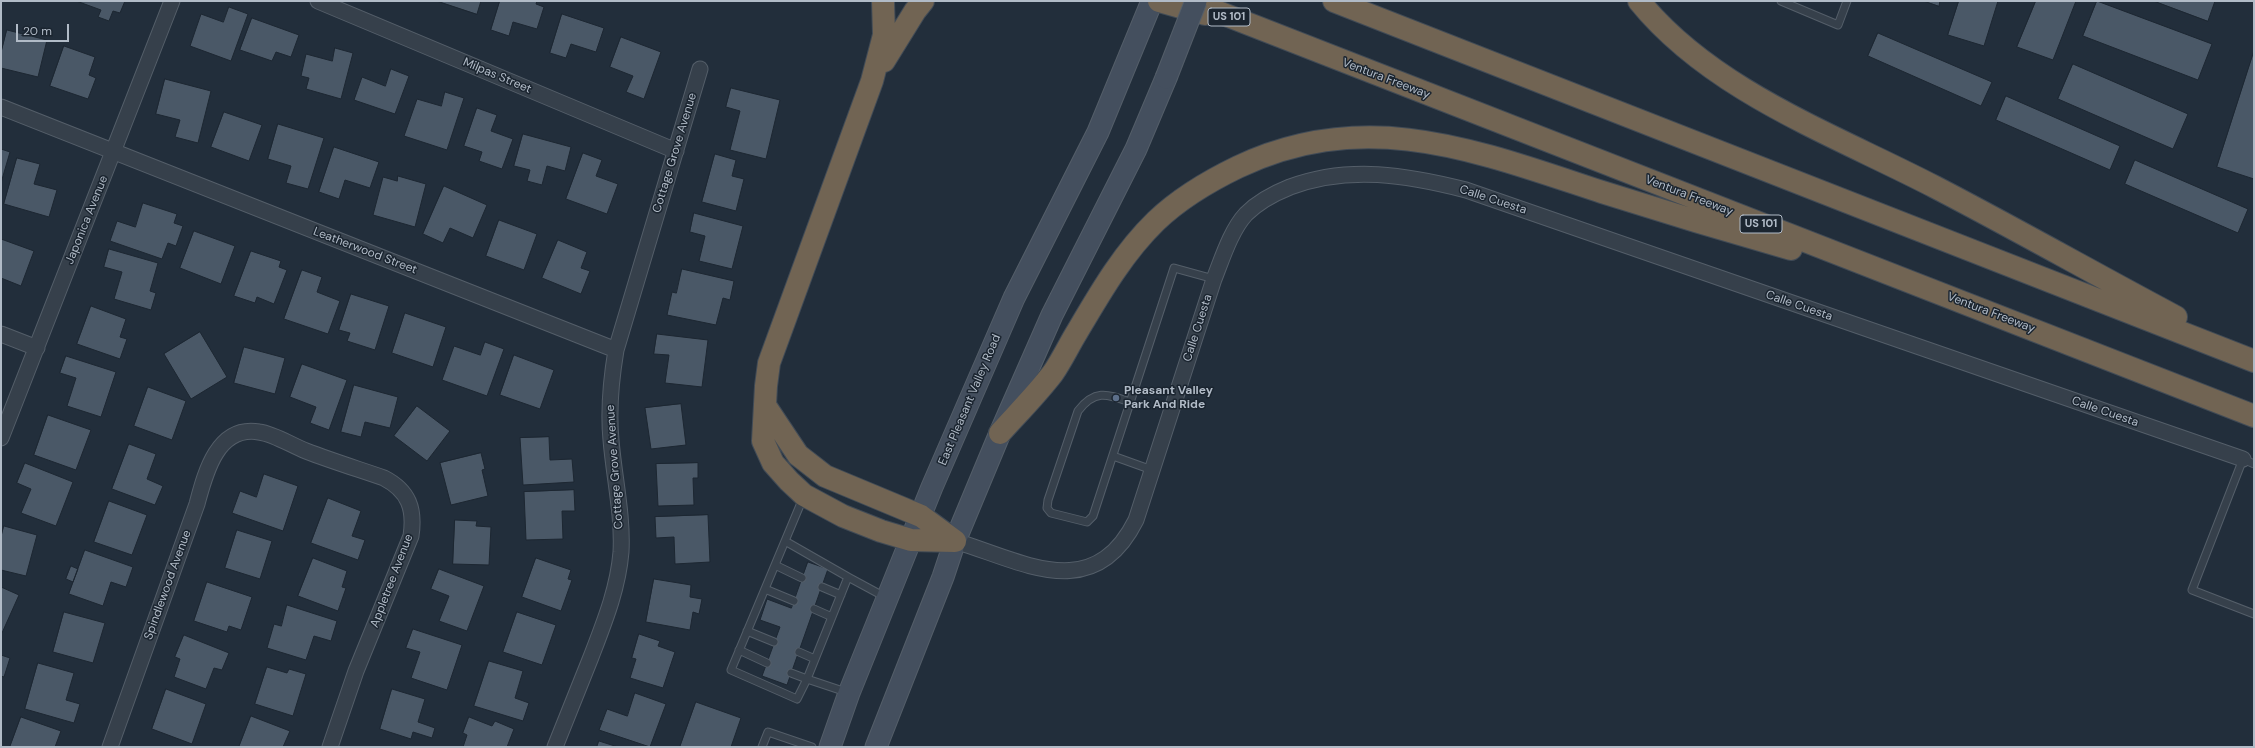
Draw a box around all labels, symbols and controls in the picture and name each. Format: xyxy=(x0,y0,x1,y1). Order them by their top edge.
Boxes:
road number: US 101 xyxy=(1208,8,1250,26)
scale bar xyxy=(18,16,71,42)
text: 20 m xyxy=(23,23,52,39)
street label: Milpas Street xyxy=(461,55,533,97)
street label: Ventura Freeway xyxy=(1340,56,1432,102)
street label: Cottage Grove Avenue xyxy=(650,91,700,215)
street label: Ventura Freeway xyxy=(1643,173,1735,219)
street label: Japonica Avenue xyxy=(63,174,111,266)
street label: Calle Cuesta xyxy=(1458,182,1528,218)
road number: US 101 xyxy=(1740,215,1782,233)
street label: Leatherwood Street xyxy=(311,225,419,277)
street label: Calle Cuesta xyxy=(1764,288,1834,324)
street label: Ventura Freeway xyxy=(1945,290,2037,336)
street label: Calle Cuesta xyxy=(1180,293,1216,363)
street label: East Pleasant Valley Road xyxy=(936,332,1004,468)
place label: Pleasant Valley Park And Ride xyxy=(1124,384,1213,412)
marker: Pleasant Valley Park And Ride xyxy=(1111,393,1121,403)
street label: Calle Cuesta xyxy=(2070,394,2140,430)
street label: Cottage Grove Avenue xyxy=(603,404,627,530)
street label: Spindlewood Avenue xyxy=(141,528,195,642)
street label: Appletree Avenue xyxy=(368,532,416,630)

